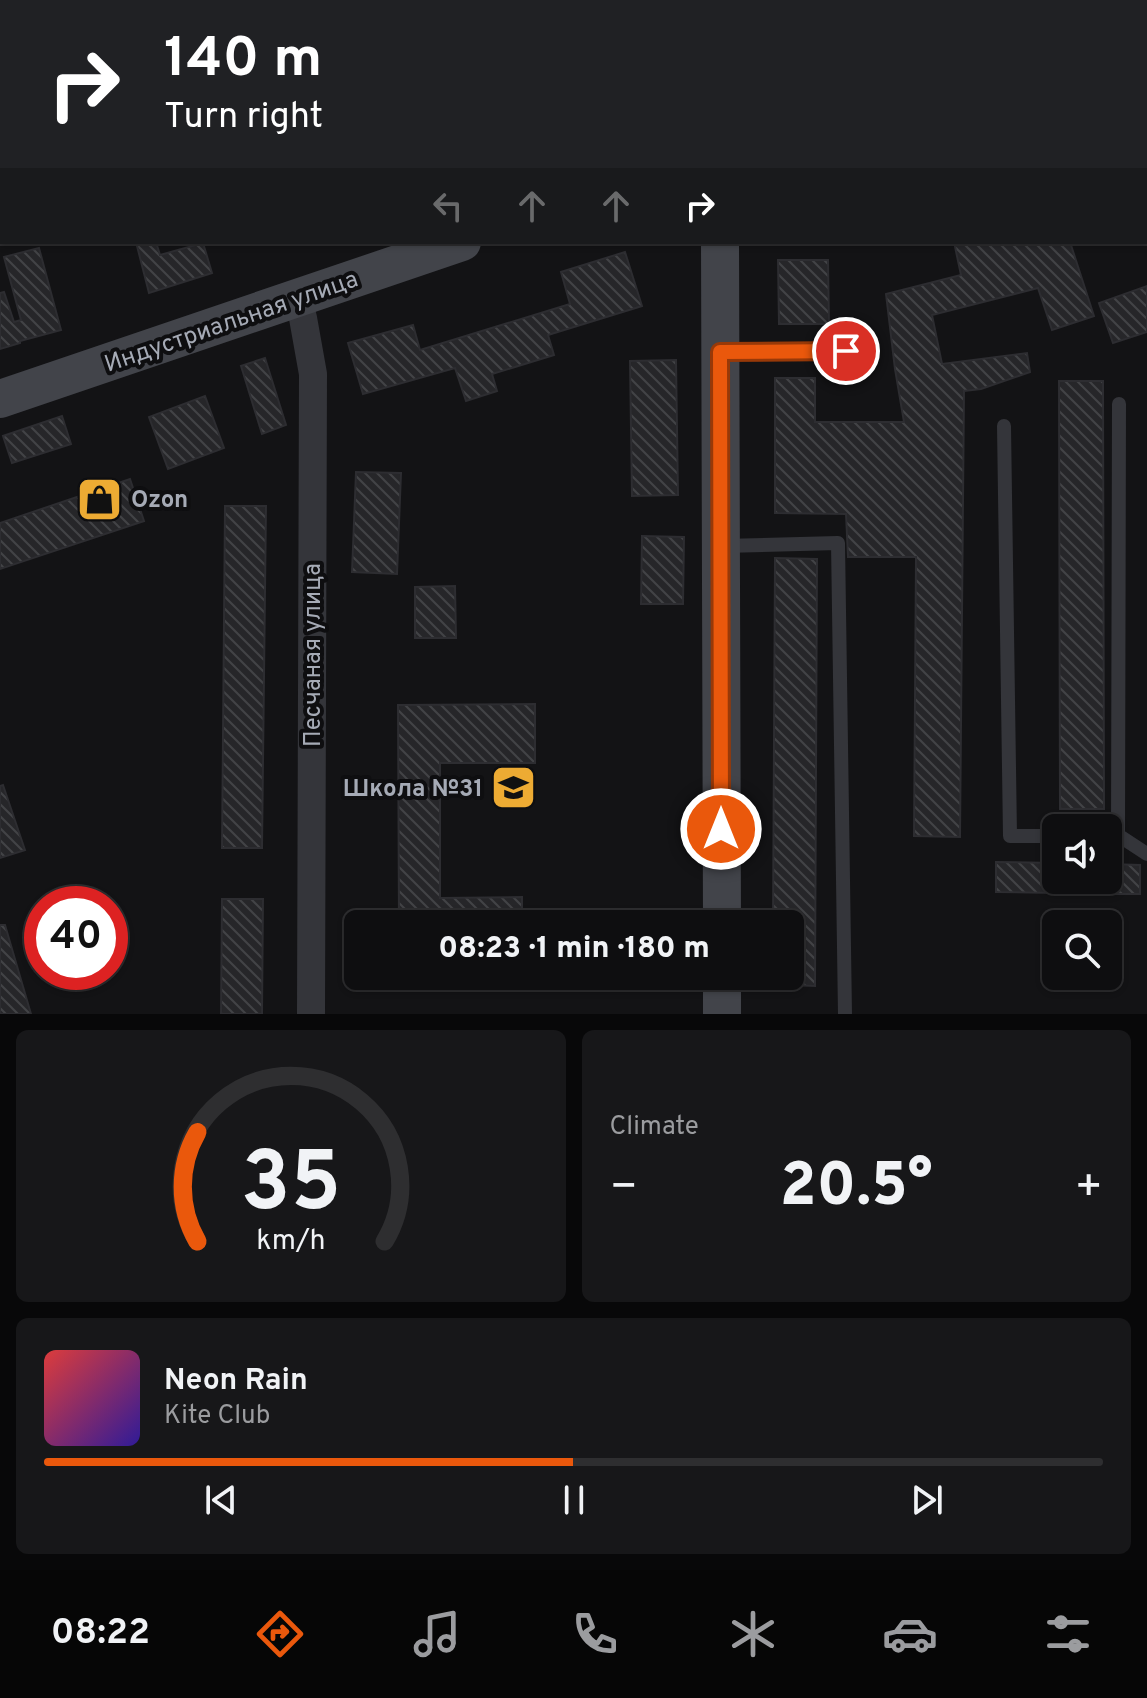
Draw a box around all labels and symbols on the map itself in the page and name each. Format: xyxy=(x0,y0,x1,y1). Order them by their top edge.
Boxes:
street label: Индустриальная улица xyxy=(101,265,362,380)
pin xyxy=(812,317,880,385)
shop icon: Ozon xyxy=(76,475,124,523)
place label: Ozon xyxy=(131,486,188,516)
street label: Песчаная улица xyxy=(299,563,329,747)
school or university icon: Школа №31 xyxy=(490,764,538,812)
place label: Школа №31 xyxy=(343,775,483,805)
position arrow xyxy=(679,787,763,871)
speed limit sign: 40 xyxy=(24,886,128,990)

